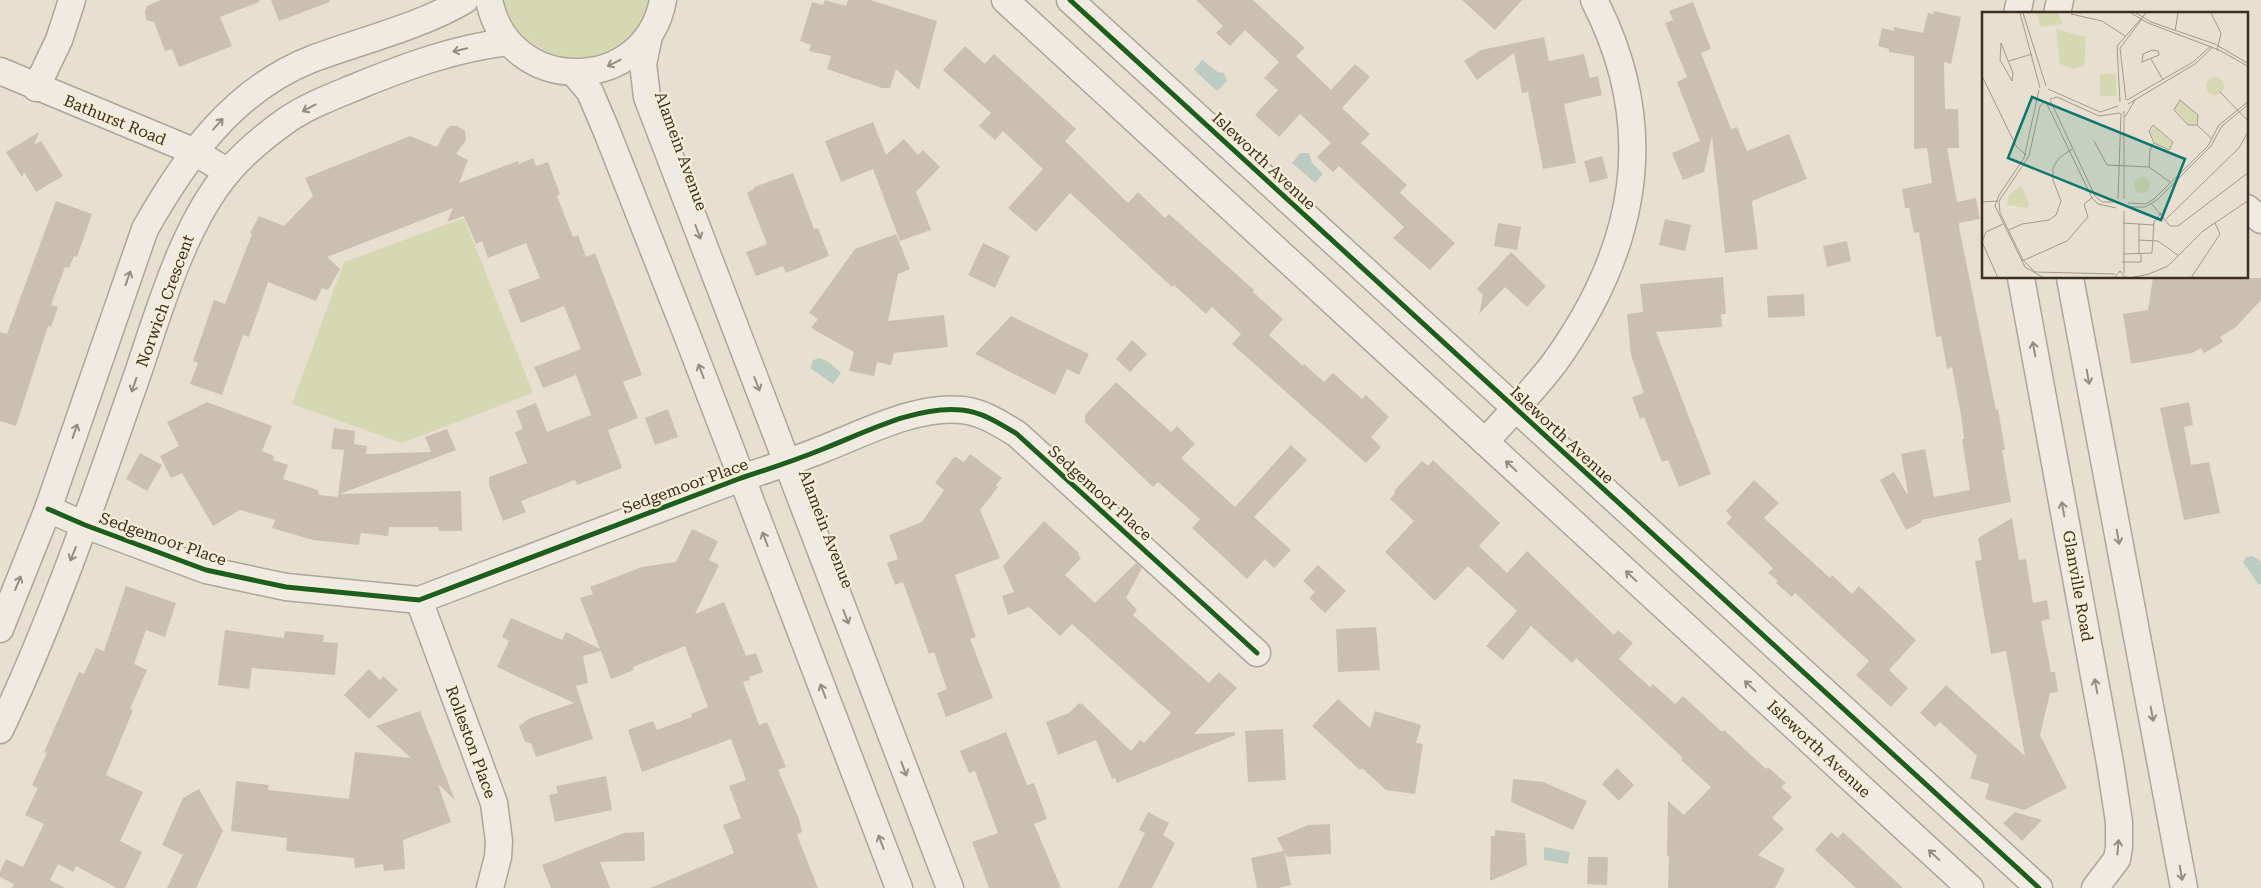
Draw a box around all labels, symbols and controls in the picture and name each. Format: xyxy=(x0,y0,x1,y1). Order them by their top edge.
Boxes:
inset map xyxy=(1982,12,2248,279)
one-way arrow xyxy=(453,46,469,56)
one-way arrow xyxy=(607,59,622,68)
street label: Alamein Avenue xyxy=(651,89,711,213)
street label: Bathurst Road xyxy=(61,91,169,149)
one-way arrow xyxy=(301,103,316,113)
street label: Isleworth Avenue xyxy=(1208,108,1320,214)
one-way arrow xyxy=(212,117,224,130)
one-way arrow xyxy=(694,224,703,239)
street label: Norwich Crescent xyxy=(132,232,198,370)
one-way arrow xyxy=(124,270,133,286)
one-way arrow xyxy=(2029,342,2038,358)
one-way arrow xyxy=(696,364,705,379)
one-way arrow xyxy=(2084,369,2094,385)
one-way arrow xyxy=(752,376,762,391)
one-way arrow xyxy=(129,377,138,392)
street label: Isleworth Avenue xyxy=(1506,382,1618,488)
one-way arrow xyxy=(71,424,80,439)
street label: Sedgemoor Place xyxy=(1044,441,1156,545)
street label: Sedgemoor Place xyxy=(619,454,751,518)
one-way arrow xyxy=(1505,460,1518,472)
street label: Alamein Avenue xyxy=(795,467,857,591)
one-way arrow xyxy=(2058,501,2068,517)
street label: Sedgemoor Place xyxy=(97,508,229,570)
one-way arrow xyxy=(2113,528,2123,544)
street label: Glanville Road xyxy=(2059,529,2097,643)
one-way arrow xyxy=(759,532,769,547)
one-way arrow xyxy=(68,546,77,561)
one-way arrow xyxy=(1624,570,1637,582)
one-way arrow xyxy=(14,576,23,591)
one-way arrow xyxy=(842,609,851,624)
one-way arrow xyxy=(2091,679,2100,695)
one-way arrow xyxy=(1744,680,1757,692)
street label: Rolleston Place xyxy=(442,683,500,801)
one-way arrow xyxy=(818,684,827,699)
street label: Isleworth Avenue xyxy=(1763,696,1875,802)
one-way arrow xyxy=(2148,705,2157,721)
one-way arrow xyxy=(900,761,909,776)
one-way arrow xyxy=(876,835,885,851)
one-way arrow xyxy=(2113,839,2123,855)
one-way arrow xyxy=(1928,849,1941,861)
one-way arrow xyxy=(2177,865,2187,881)

